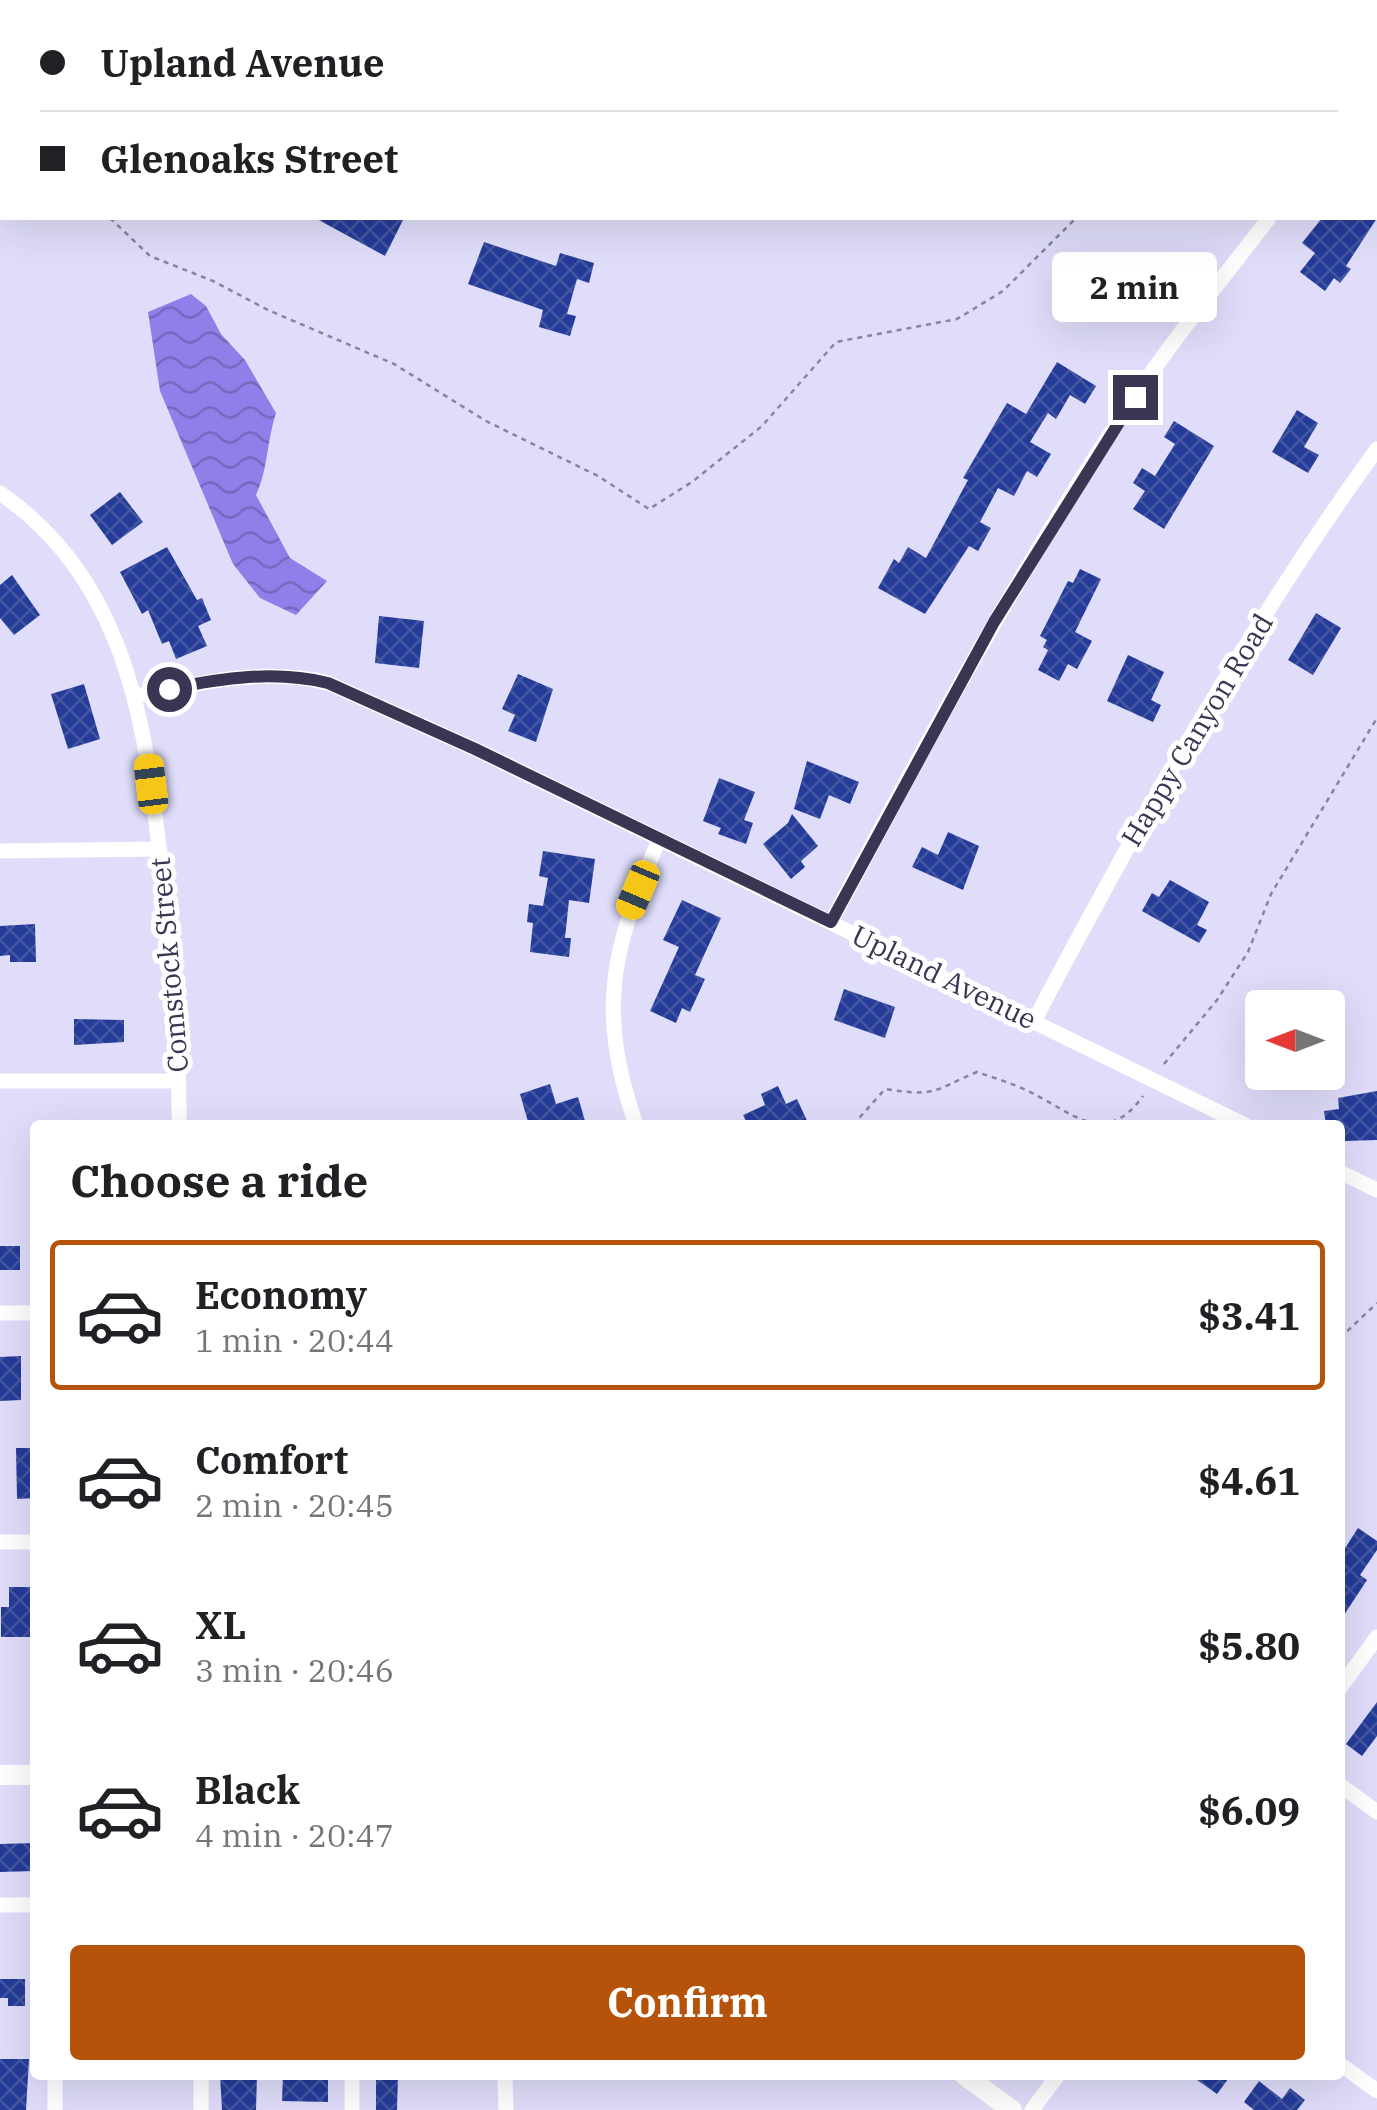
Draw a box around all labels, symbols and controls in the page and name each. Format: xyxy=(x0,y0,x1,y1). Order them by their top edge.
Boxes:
text: Upland Avenue xyxy=(100,38,384,87)
text: Glenoaks Street xyxy=(100,134,398,183)
callout: 2 min xyxy=(1052,252,1218,322)
text: 2 min xyxy=(1090,266,1179,308)
route end xyxy=(1113,375,1158,420)
street label: Happy Canyon Road xyxy=(1112,606,1281,853)
route start xyxy=(147,667,192,712)
car xyxy=(132,752,170,816)
street label: Comstock Street xyxy=(141,856,196,1074)
car xyxy=(612,857,664,923)
street label: Upland Avenue xyxy=(846,916,1043,1037)
north arrow xyxy=(1245,990,1345,1090)
map controls xyxy=(1245,990,1345,1090)
text: Choose a ride xyxy=(70,1151,368,1209)
icon: car xyxy=(75,1270,165,1360)
text: Economy xyxy=(195,1270,367,1319)
text: $3.41 xyxy=(1198,1291,1300,1340)
text: 1 min · 20:44 xyxy=(195,1319,394,1361)
icon: car xyxy=(75,1435,165,1525)
text: Comfort xyxy=(195,1435,348,1484)
text: $4.61 xyxy=(1198,1456,1300,1505)
text: 2 min · 20:45 xyxy=(195,1484,394,1526)
icon: car xyxy=(75,1600,165,1690)
text: XL xyxy=(195,1600,246,1649)
text: $5.80 xyxy=(1198,1621,1300,1670)
text: 3 min · 20:46 xyxy=(195,1649,394,1691)
icon: car xyxy=(75,1765,165,1855)
text: Black xyxy=(195,1765,300,1814)
text: $6.09 xyxy=(1198,1786,1300,1835)
text: 4 min · 20:47 xyxy=(195,1814,394,1856)
button: Confirm xyxy=(70,1945,1305,2060)

